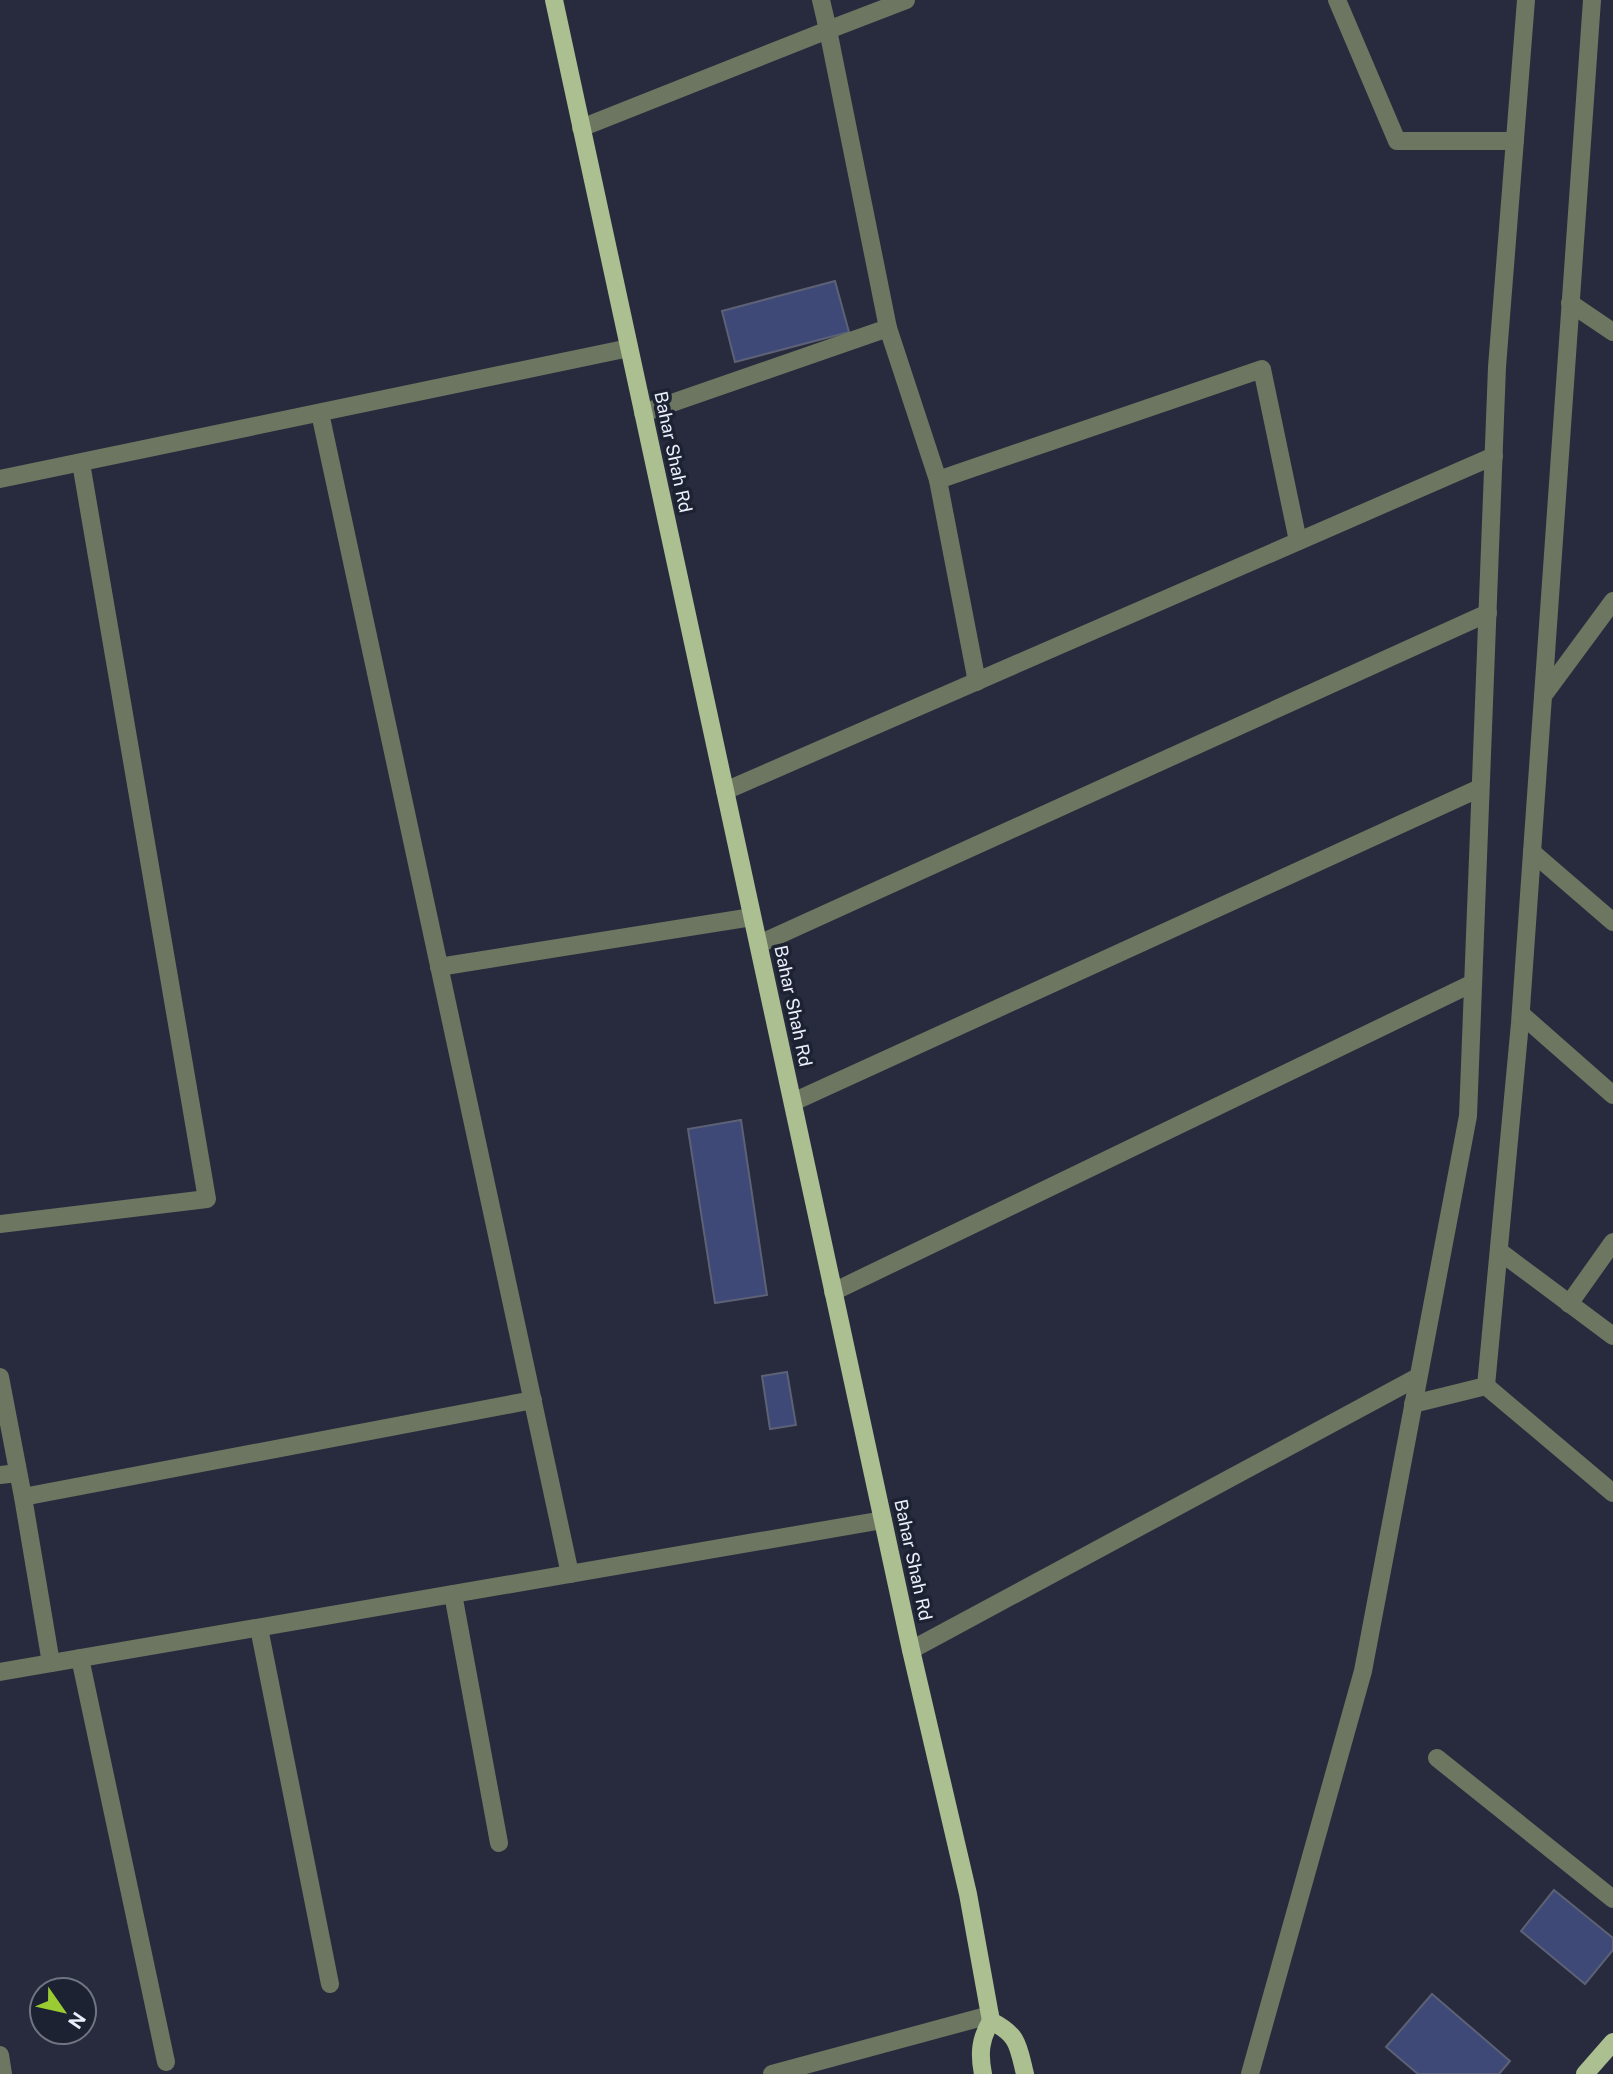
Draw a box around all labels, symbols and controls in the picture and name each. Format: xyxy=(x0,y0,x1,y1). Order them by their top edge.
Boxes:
street label: Bahar Shah Rd xyxy=(650,389,697,514)
street label: Bahar Shah Rd xyxy=(770,943,817,1068)
street label: Bahar Shah Rd xyxy=(890,1497,937,1622)
north arrow xyxy=(28,1976,98,2046)
text: N xyxy=(64,2008,90,2033)

